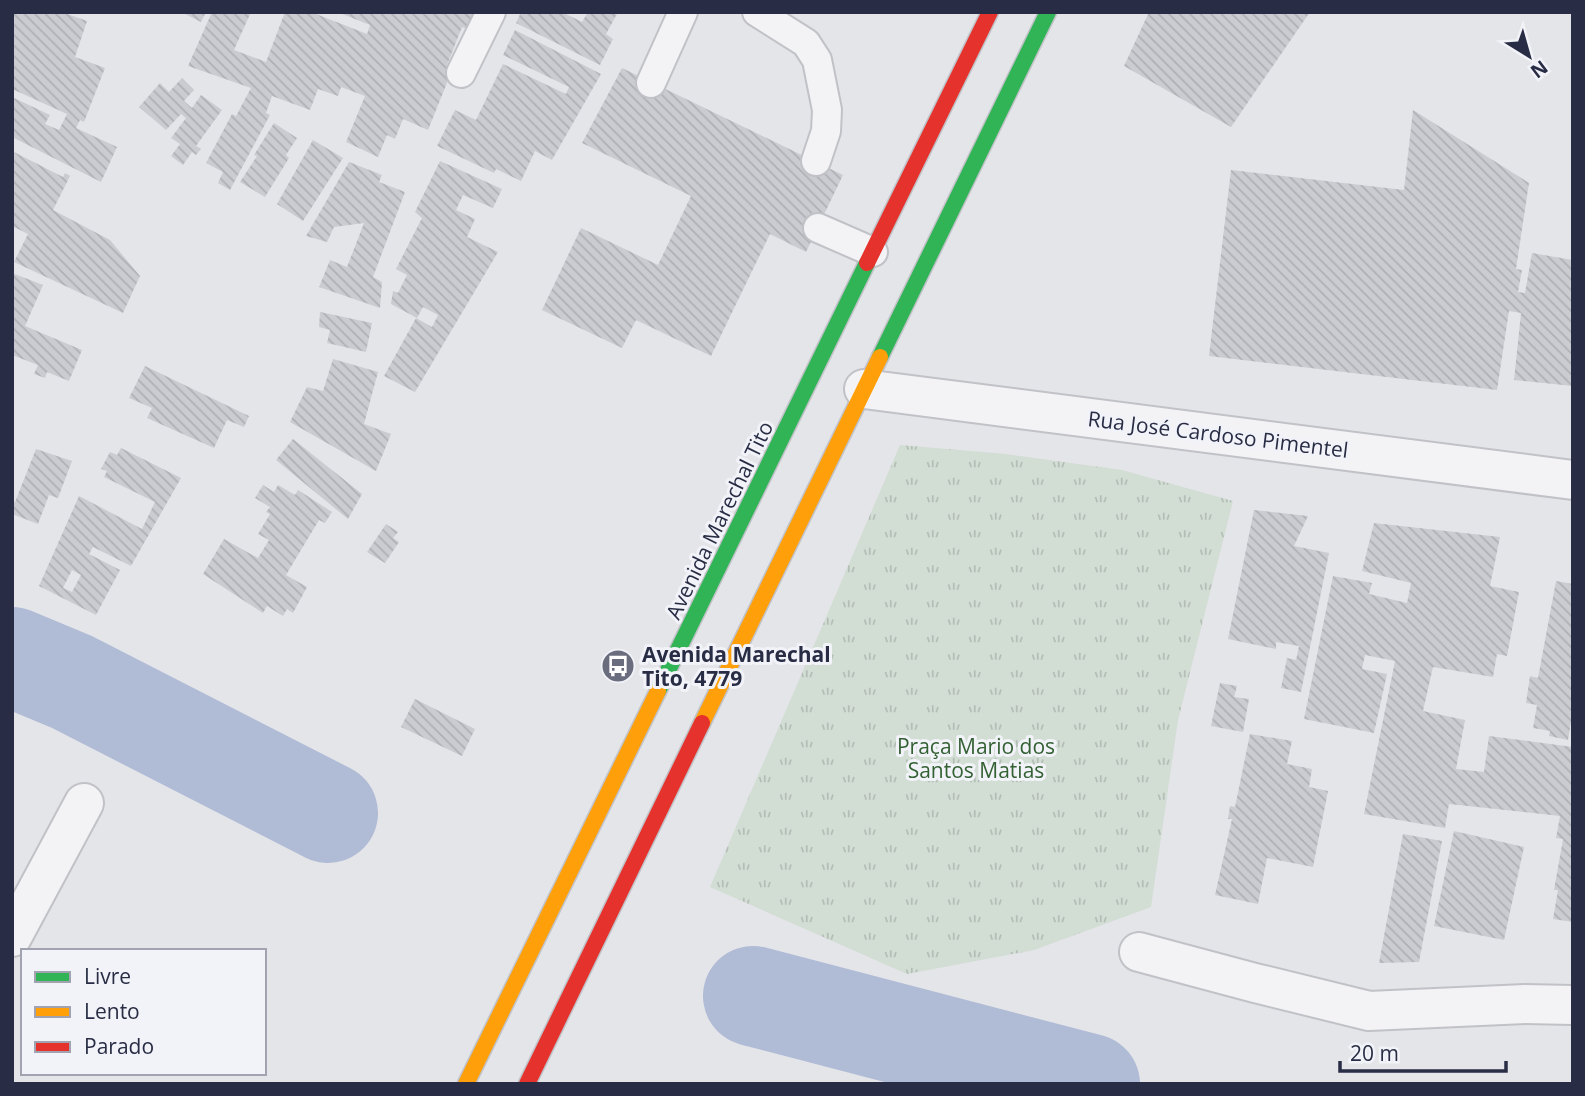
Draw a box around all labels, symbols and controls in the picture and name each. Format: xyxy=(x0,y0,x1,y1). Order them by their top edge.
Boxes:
north arrow xyxy=(1494,21,1564,91)
text: N xyxy=(1525,55,1553,85)
street label: Rua José Cardoso Pimentel xyxy=(1086,404,1350,464)
street label: Avenida Marechal Tito xyxy=(659,416,779,624)
place label: Avenida Marechal Tito, 4779 xyxy=(642,640,831,692)
bus stop icon: Avenida Marechal Tito, 4779 xyxy=(599,647,637,685)
park label: Praça Mario dos Santos Matias xyxy=(897,732,1055,784)
legend xyxy=(21,949,266,1075)
text: Livre xyxy=(84,962,131,990)
text: Lento xyxy=(84,997,140,1025)
scale bar xyxy=(1340,1030,1506,1074)
text: Parado xyxy=(84,1032,154,1060)
text: 20 m xyxy=(1350,1039,1399,1067)

